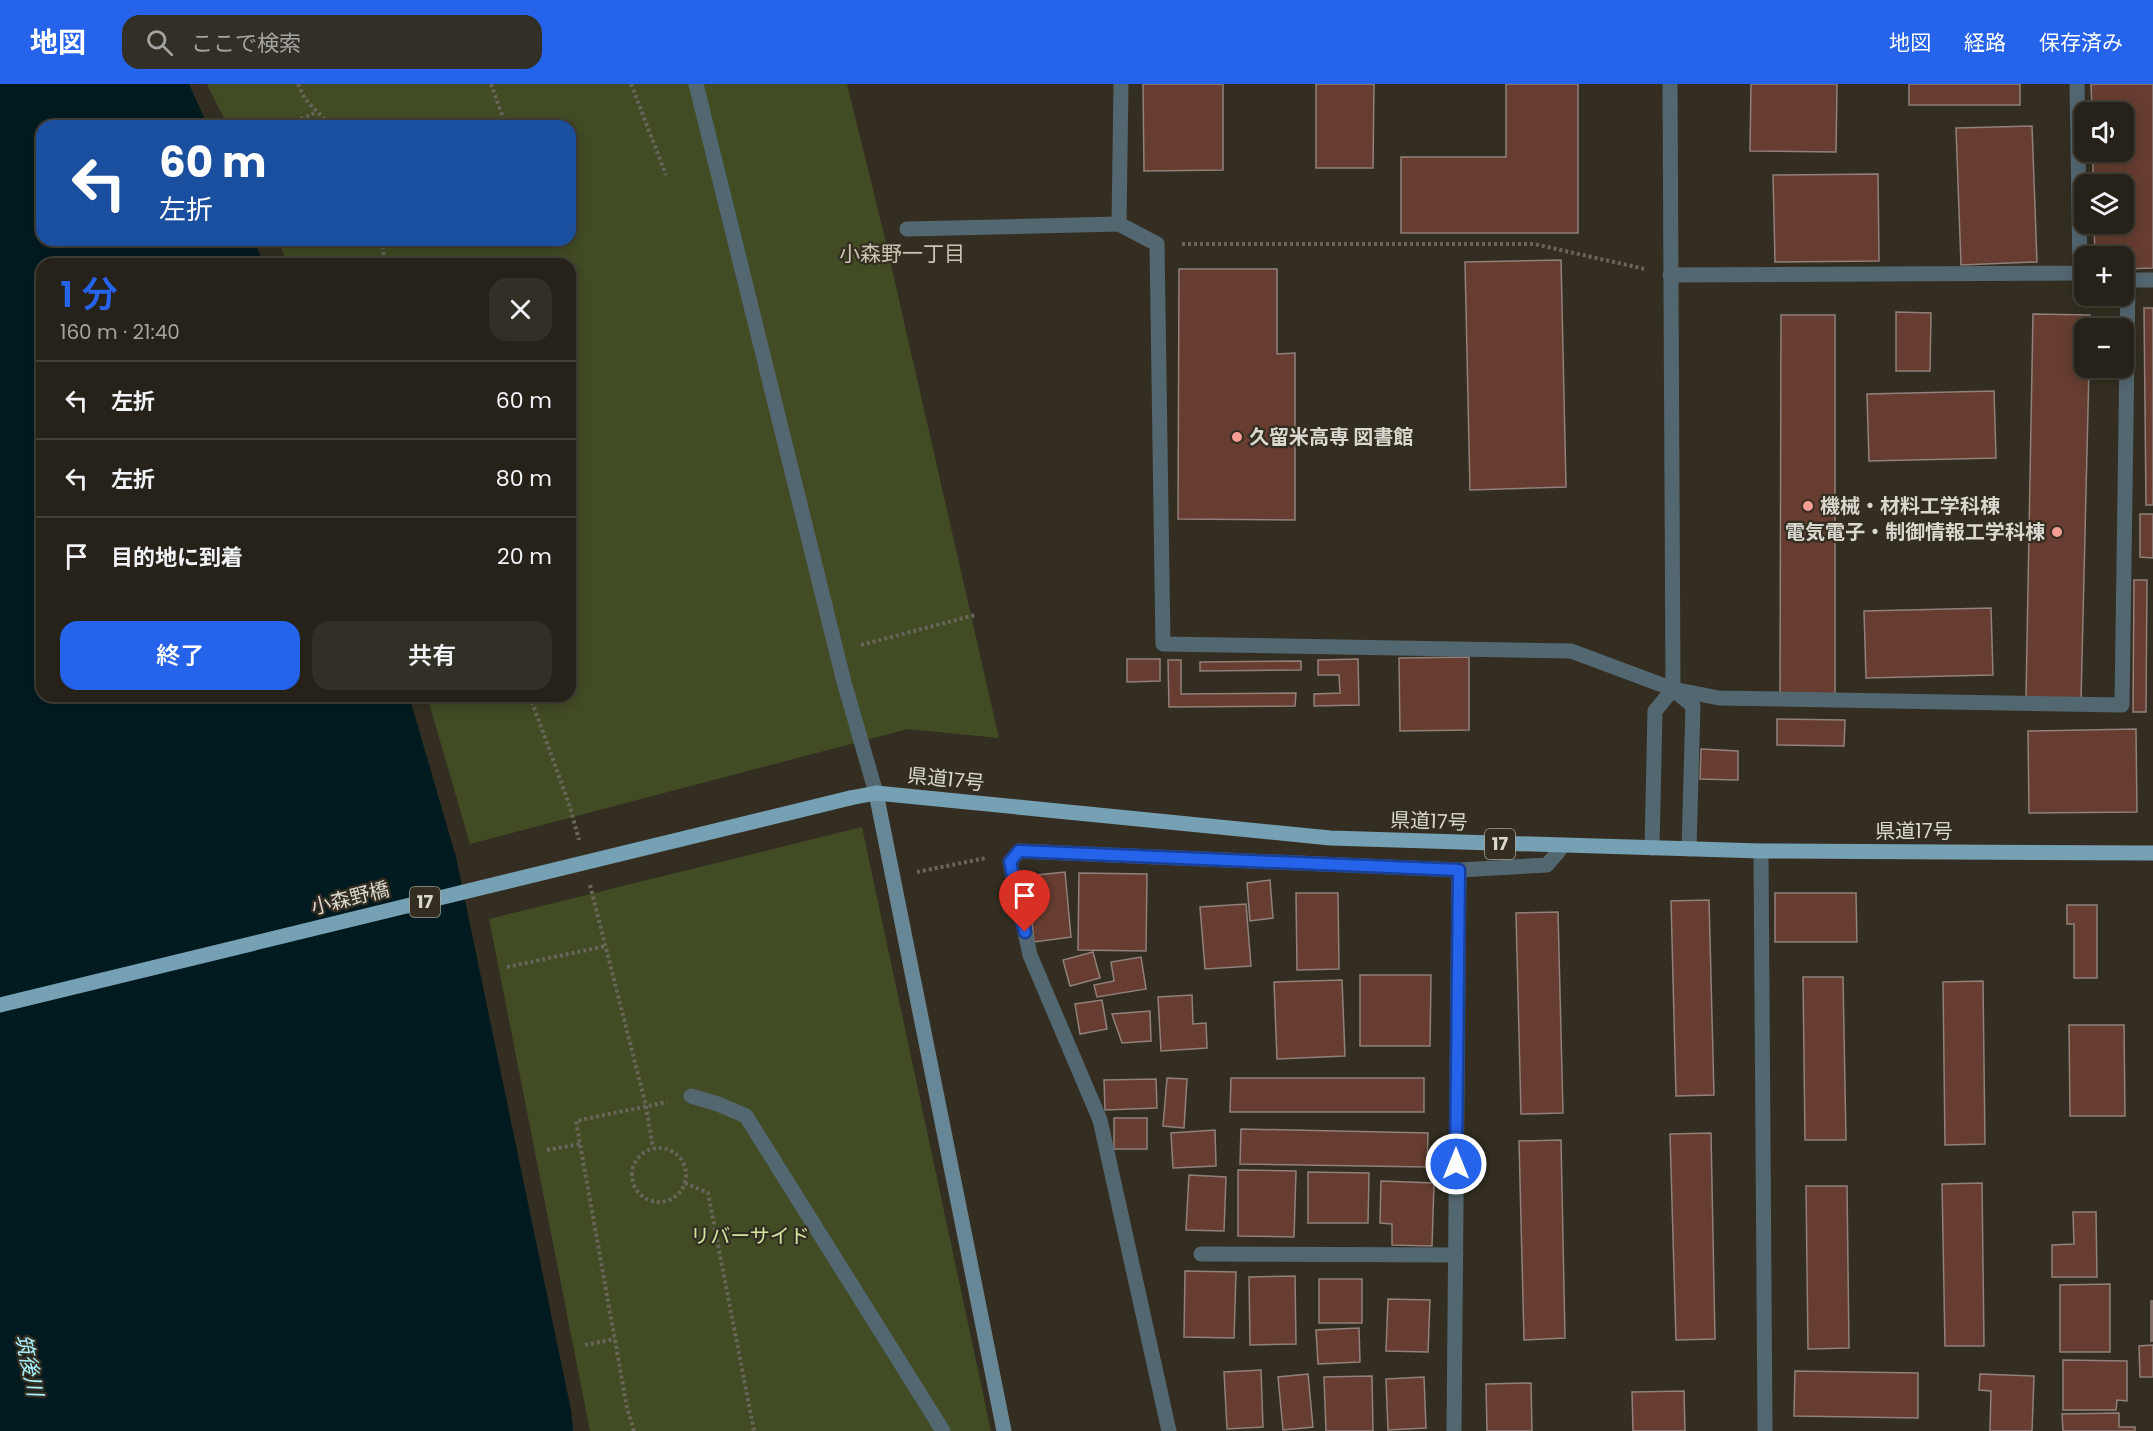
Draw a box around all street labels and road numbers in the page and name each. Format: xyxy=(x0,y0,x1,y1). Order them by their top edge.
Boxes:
street label: 県道17号 xyxy=(906,761,986,797)
street label: 県道17号 xyxy=(1390,806,1468,836)
street label: 県道17号 xyxy=(1875,817,1953,845)
road number: 17 xyxy=(1485,829,1515,859)
street label: 小森野橋 xyxy=(308,875,392,921)
road number: 17 xyxy=(410,887,440,917)

